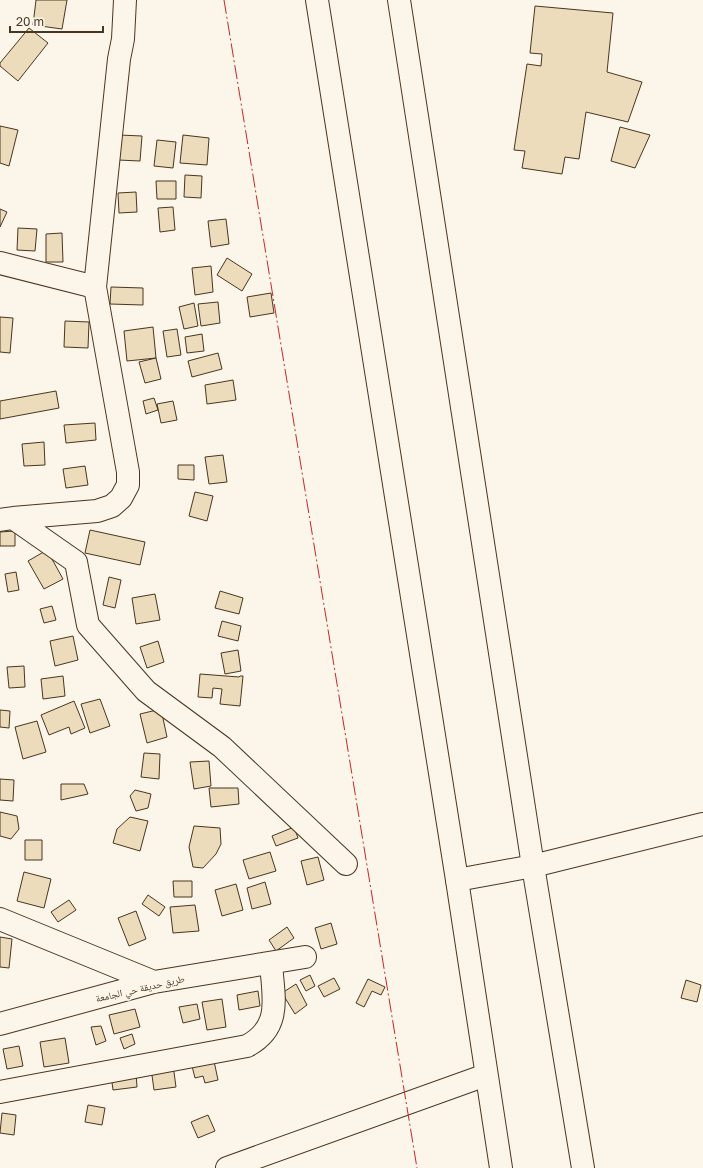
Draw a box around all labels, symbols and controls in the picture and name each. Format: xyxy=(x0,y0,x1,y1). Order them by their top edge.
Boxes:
scale bar xyxy=(10,8,103,34)
text: 20 m xyxy=(16,14,44,29)
street label: طريق حديقة حي الجامعة xyxy=(94,972,187,1007)

